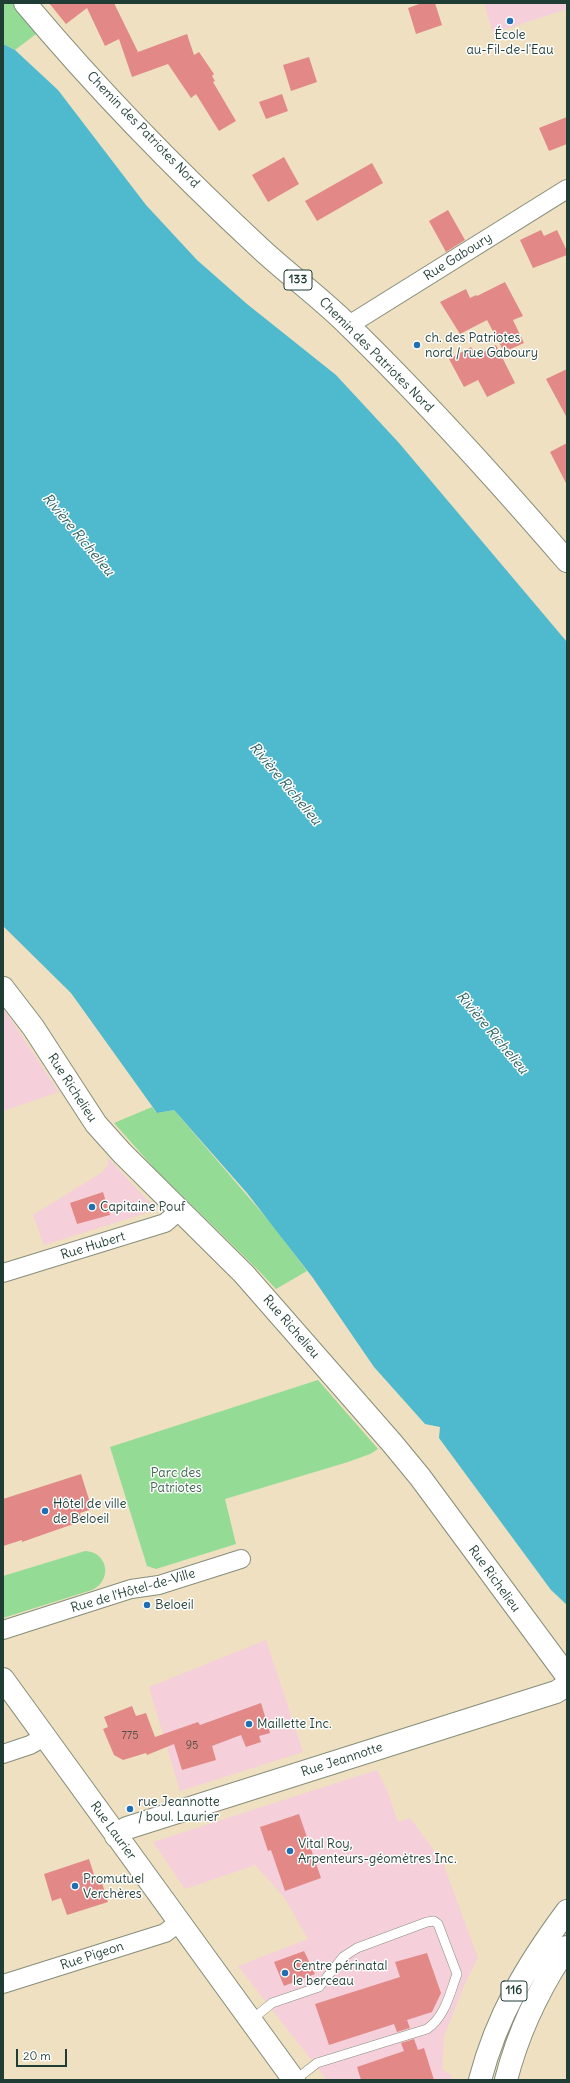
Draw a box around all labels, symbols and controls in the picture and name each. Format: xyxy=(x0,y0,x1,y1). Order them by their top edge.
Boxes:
marker: École au-Fil-de-l'Eau xyxy=(505,16,515,26)
place label: École au-Fil-de-l'Eau xyxy=(467,27,553,58)
street label: Chemin des Patriotes Nord xyxy=(83,69,203,191)
street label: Rue Gaboury xyxy=(421,230,495,284)
road number: 133 xyxy=(284,270,312,290)
street label: Chemin des Patriotes Nord xyxy=(315,294,437,416)
place label: ch. des Patriotes nord / rue Gaboury xyxy=(425,330,538,361)
marker: ch. des Patriotes nord / rue Gaboury xyxy=(412,340,422,350)
water label: Rivière Richelieu xyxy=(39,490,117,580)
water label: Rivière Richelieu xyxy=(246,739,324,829)
water label: Rivière Richelieu xyxy=(453,988,531,1078)
street label: Rue Richelieu xyxy=(44,1051,100,1125)
place label: Capitaine Pouf xyxy=(100,1199,185,1215)
marker: Capitaine Pouf xyxy=(87,1202,97,1212)
street label: Rue Hubert xyxy=(59,1229,127,1263)
street label: Rue Richelieu xyxy=(259,1292,323,1362)
park label: Parc des Patriotes xyxy=(150,1465,202,1496)
place label: Hôtel de ville de Beloeil xyxy=(53,1496,127,1527)
marker: Hôtel de ville de Beloeil xyxy=(40,1506,50,1516)
street label: Rue Richelieu xyxy=(465,1543,523,1615)
street label: Rue de l'Hôtel-de-Ville xyxy=(69,1566,197,1616)
place label: Beloeil xyxy=(155,1597,194,1613)
marker: Beloeil xyxy=(142,1600,152,1610)
place label: Maillette Inc. xyxy=(257,1716,332,1732)
marker: Maillette Inc. xyxy=(244,1719,254,1729)
house number: 775 xyxy=(121,1729,139,1743)
house number: 95 xyxy=(186,1739,198,1753)
street label: Rue Jeannotte xyxy=(299,1739,385,1781)
place label: rue Jeannotte / boul. Laurier xyxy=(138,1794,220,1825)
street label: Rue Laurier xyxy=(87,1799,139,1863)
marker: rue Jeannotte / boul. Laurier xyxy=(125,1804,135,1814)
place label: Vital Roy, Arpenteurs-géomètres Inc. xyxy=(298,1836,457,1867)
marker: Vital Roy, Arpenteurs-géomètres Inc. xyxy=(285,1846,295,1856)
place label: Promutuel Verchères xyxy=(83,1871,144,1902)
marker: Promutuel Verchères xyxy=(70,1881,80,1891)
street label: Rue Pigeon xyxy=(58,1938,126,1974)
place label: Centre périnatal le berceau xyxy=(293,1958,387,1989)
marker: Centre périnatal le berceau xyxy=(280,1968,290,1978)
road number: 116 xyxy=(501,1981,527,2001)
scale bar xyxy=(18,2041,69,2067)
text: 20 m xyxy=(23,2048,51,2063)

